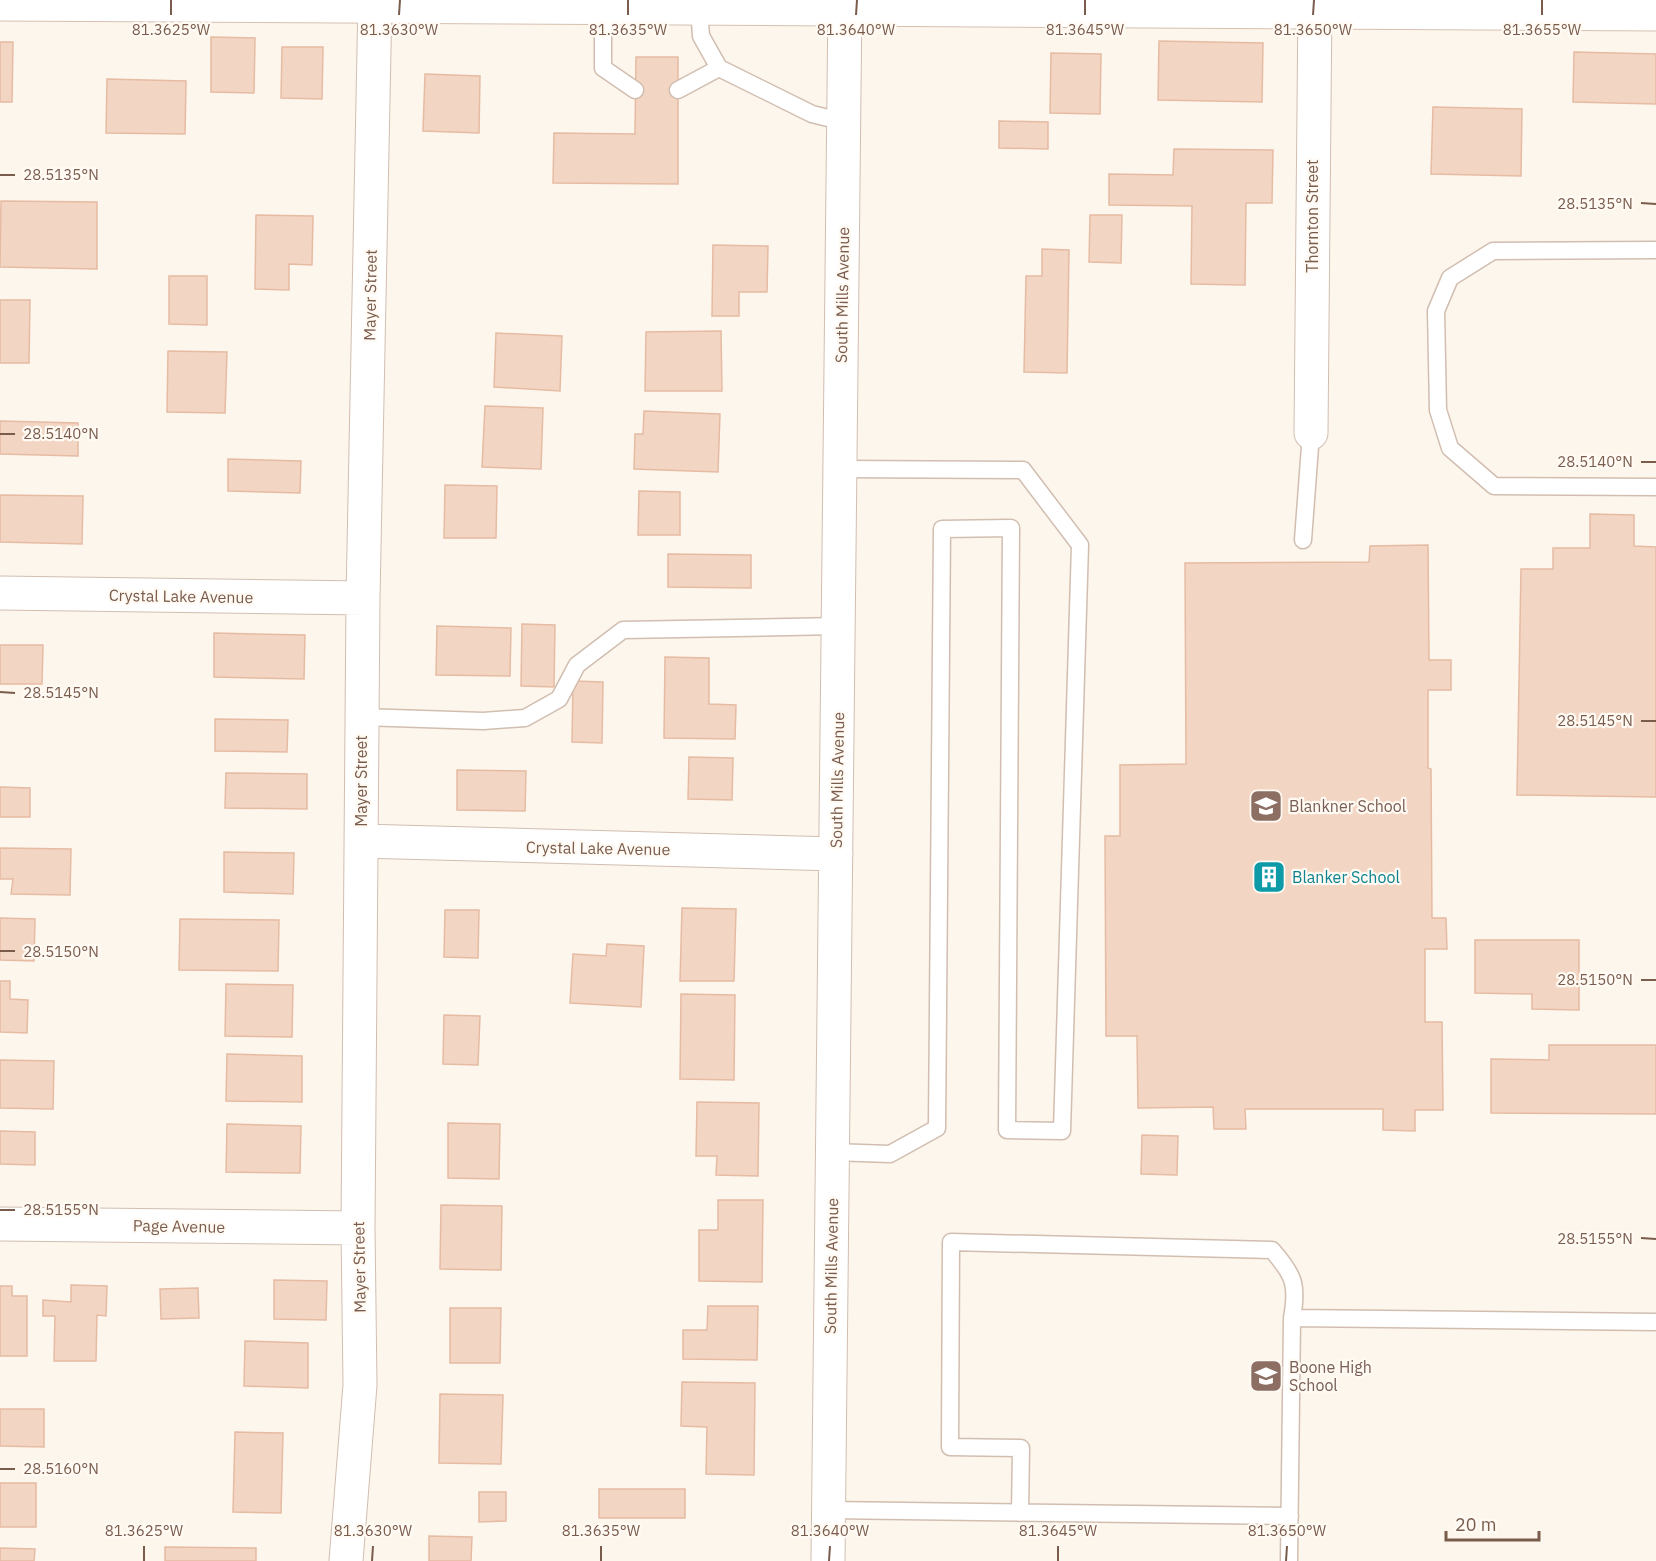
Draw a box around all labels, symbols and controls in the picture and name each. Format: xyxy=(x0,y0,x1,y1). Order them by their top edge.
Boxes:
text: 81.3625°W xyxy=(132,20,211,39)
text: 81.3630°W xyxy=(360,20,439,39)
text: 81.3635°W xyxy=(589,20,668,39)
text: 81.3640°W xyxy=(817,20,896,39)
text: 81.3645°W xyxy=(1046,20,1125,39)
text: 81.3650°W xyxy=(1274,20,1353,39)
text: 81.3655°W xyxy=(1503,20,1582,39)
street label: Thornton Street xyxy=(1302,159,1322,273)
text: 28.5135°N xyxy=(23,165,99,184)
text: 28.5135°N xyxy=(1557,194,1633,213)
street label: South Mills Avenue xyxy=(831,226,853,363)
street label: Mayer Street xyxy=(359,249,381,341)
text: 28.5140°N xyxy=(23,424,99,443)
text: 28.5140°N xyxy=(1557,452,1633,471)
street label: Crystal Lake Avenue xyxy=(109,585,254,607)
text: 28.5145°N xyxy=(23,683,99,702)
street label: South Mills Avenue xyxy=(826,711,848,848)
text: 28.5145°N xyxy=(1557,711,1633,730)
street label: Mayer Street xyxy=(351,735,371,827)
school or university icon: Blankner School xyxy=(1248,788,1284,824)
place label: Blankner School xyxy=(1289,796,1406,816)
street label: Crystal Lake Avenue xyxy=(526,837,671,859)
building icon: Blanker School xyxy=(1251,859,1287,895)
place label: Blanker School xyxy=(1292,867,1400,887)
text: 28.5150°N xyxy=(23,942,99,961)
text: 28.5150°N xyxy=(1557,970,1633,989)
street label: South Mills Avenue xyxy=(820,1197,842,1334)
text: 28.5155°N xyxy=(23,1200,99,1219)
street label: Page Avenue xyxy=(133,1215,226,1237)
street label: Mayer Street xyxy=(348,1221,370,1313)
text: 28.5155°N xyxy=(1557,1229,1633,1248)
place label: Boone High School xyxy=(1289,1357,1372,1395)
school or university icon: Boone High School xyxy=(1248,1358,1284,1394)
text: 28.5160°N xyxy=(23,1459,99,1478)
scale bar xyxy=(1446,1504,1539,1542)
text: 20 m xyxy=(1455,1513,1497,1536)
text: 81.3625°W xyxy=(105,1521,184,1540)
text: 81.3630°W xyxy=(334,1521,413,1540)
text: 81.3635°W xyxy=(562,1521,641,1540)
text: 81.3640°W xyxy=(791,1521,870,1540)
text: 81.3645°W xyxy=(1019,1521,1098,1540)
text: 81.3650°W xyxy=(1248,1521,1327,1540)

